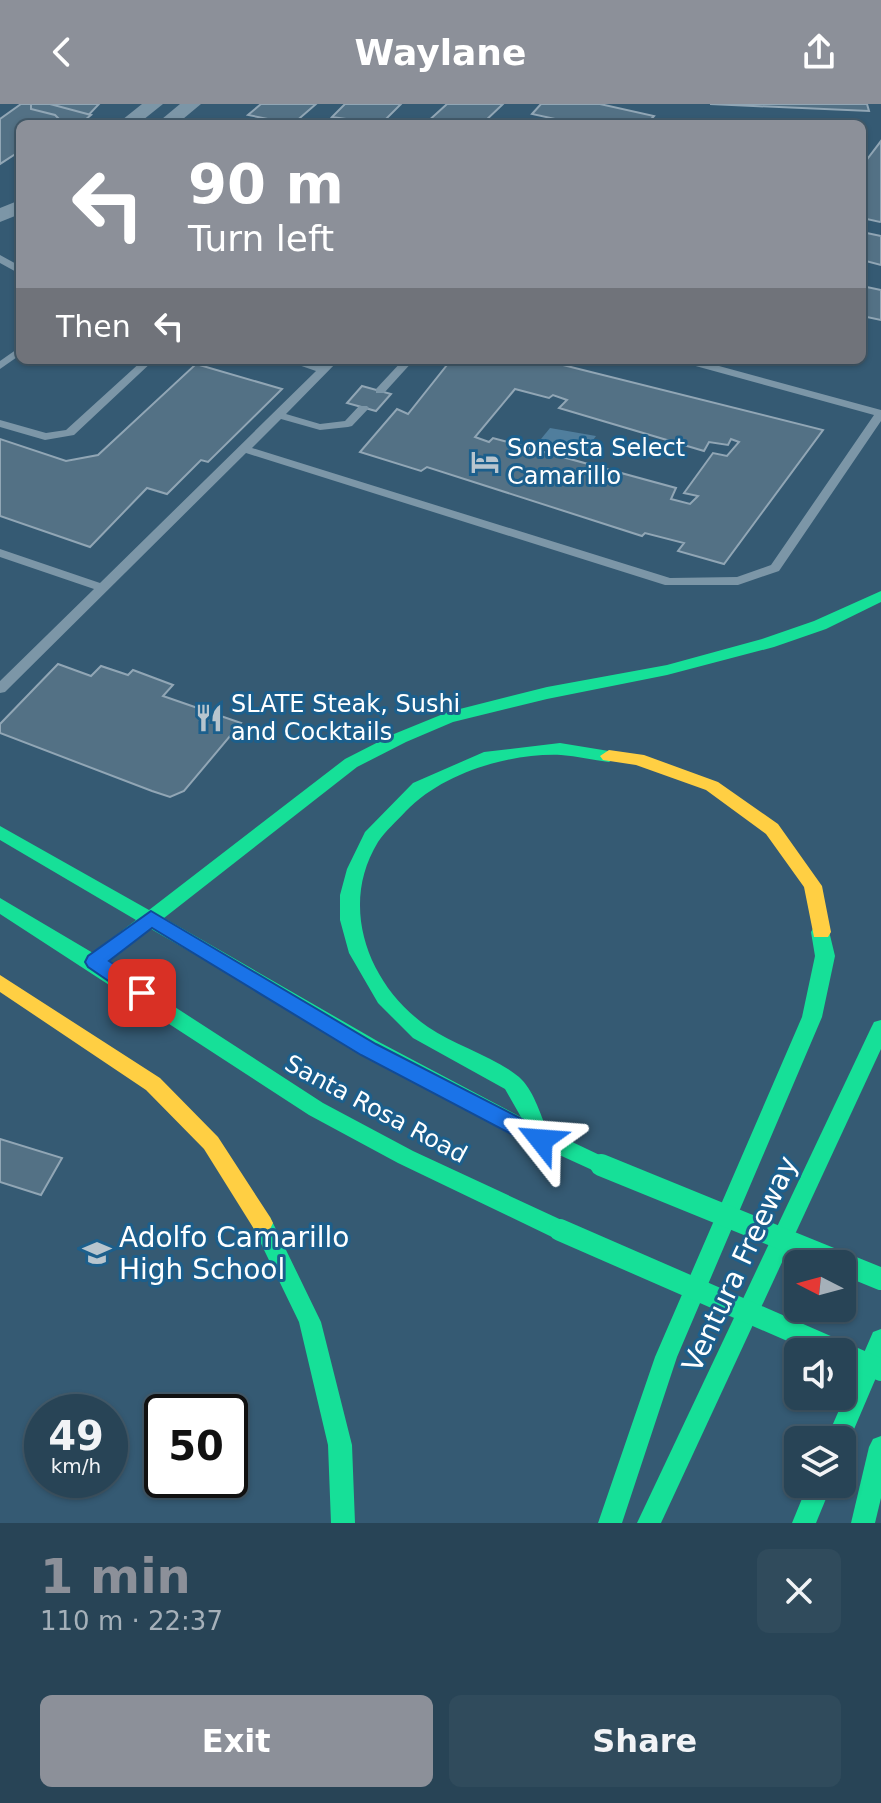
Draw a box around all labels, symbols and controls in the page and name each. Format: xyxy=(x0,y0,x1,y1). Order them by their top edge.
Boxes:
icon: back xyxy=(40,30,84,74)
icon: share xyxy=(797,30,841,74)
text: Waylane xyxy=(355,32,526,73)
text: 90 m xyxy=(188,151,344,216)
icon: left xyxy=(56,152,160,256)
text: Turn left xyxy=(188,218,334,259)
icon: left xyxy=(147,304,191,348)
text: Then xyxy=(56,309,131,344)
place label: Sonesta Select Camarillo xyxy=(507,434,685,490)
hotel icon: Sonesta Select Camarillo xyxy=(470,447,500,477)
place label: SLATE Steak, Sushi and Cocktails xyxy=(231,690,460,746)
restaurant icon: SLATE Steak, Sushi and Cocktails xyxy=(194,703,224,733)
pin xyxy=(108,959,176,1027)
icon: arrive xyxy=(120,971,164,1015)
street label: Santa Rosa Road xyxy=(280,1049,472,1169)
position arrow xyxy=(499,1098,583,1182)
street label: Ventura Freeway xyxy=(676,1151,804,1377)
place label: Adolfo Camarillo High School xyxy=(119,1221,349,1286)
school or university icon: Adolfo Camarillo High School xyxy=(82,1238,112,1268)
north arrow xyxy=(784,1250,856,1322)
map controls xyxy=(784,1250,856,1498)
button: sound xyxy=(784,1338,856,1410)
speed limit sign: 50 xyxy=(144,1394,248,1498)
text: 49 xyxy=(48,1413,104,1459)
button: layers xyxy=(784,1426,856,1498)
text: km/h xyxy=(51,1454,101,1478)
text: 1 min xyxy=(40,1548,191,1604)
button: close xyxy=(757,1549,841,1633)
text: 110 m · 22:37 xyxy=(40,1606,223,1636)
button: Exit xyxy=(40,1695,433,1787)
button: Share xyxy=(449,1695,841,1787)

